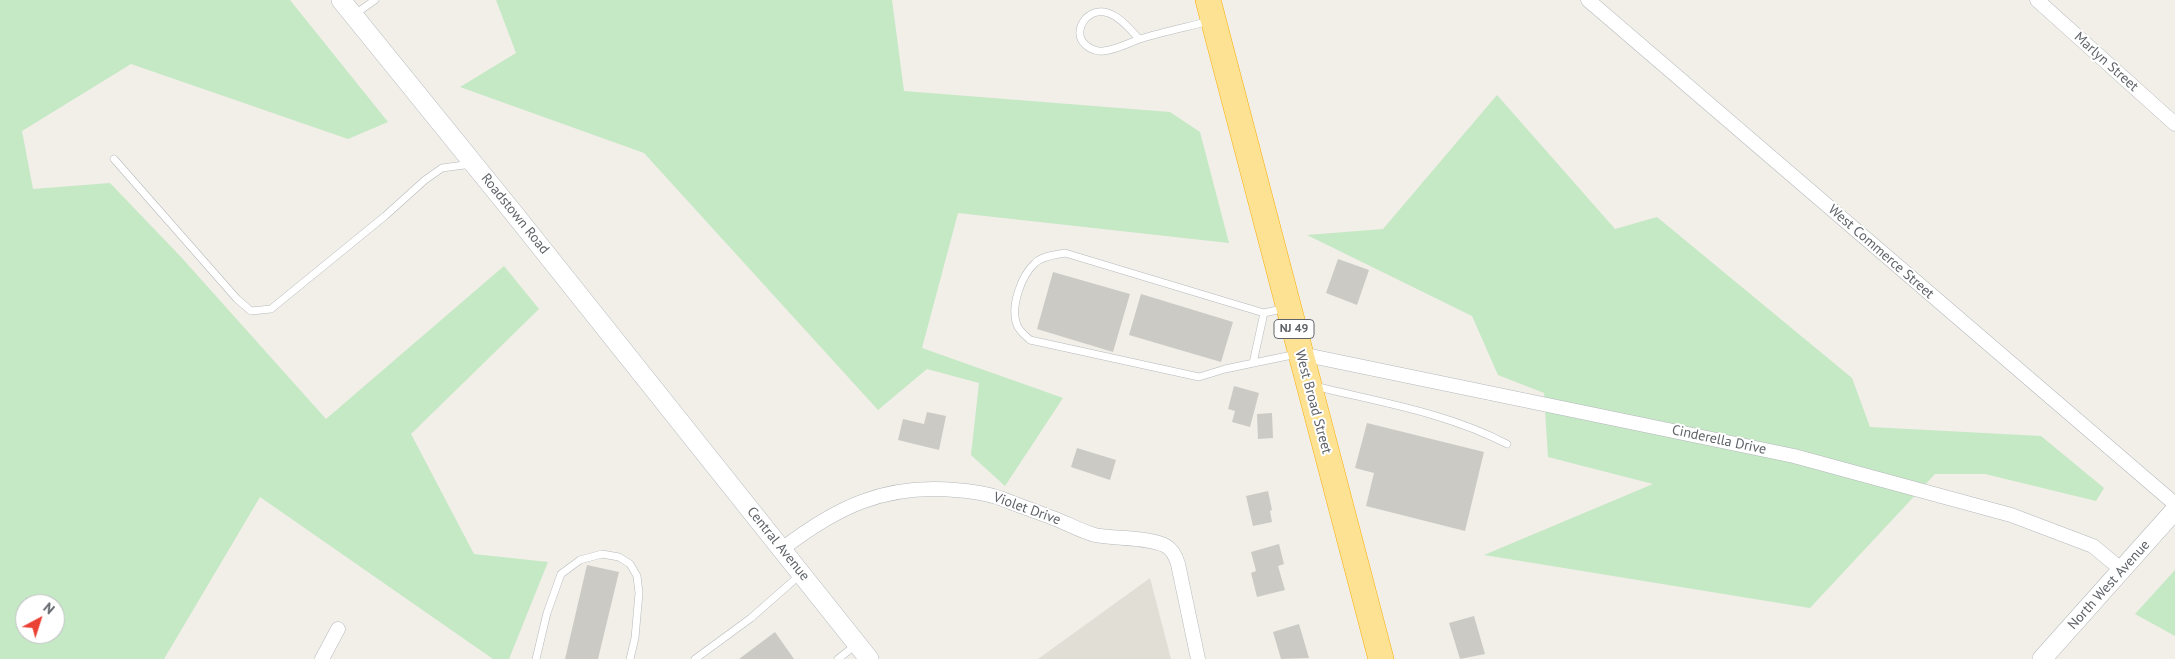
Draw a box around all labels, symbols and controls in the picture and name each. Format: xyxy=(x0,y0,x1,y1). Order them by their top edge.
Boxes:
street label: Marlyn Street xyxy=(2070,29,2142,95)
street label: Roadstown Road xyxy=(477,170,553,258)
street label: West Commerce Street xyxy=(1825,201,1937,303)
road number: NJ 49 xyxy=(1274,320,1314,338)
street label: West Broad Street xyxy=(1291,348,1335,456)
street label: Cinderella Drive xyxy=(1670,422,1768,458)
street label: Violet Drive xyxy=(991,489,1063,529)
street label: Central Avenue xyxy=(743,504,813,584)
street label: North West Avenue xyxy=(2064,537,2154,633)
north arrow xyxy=(15,594,65,644)
text: N xyxy=(40,598,58,618)

